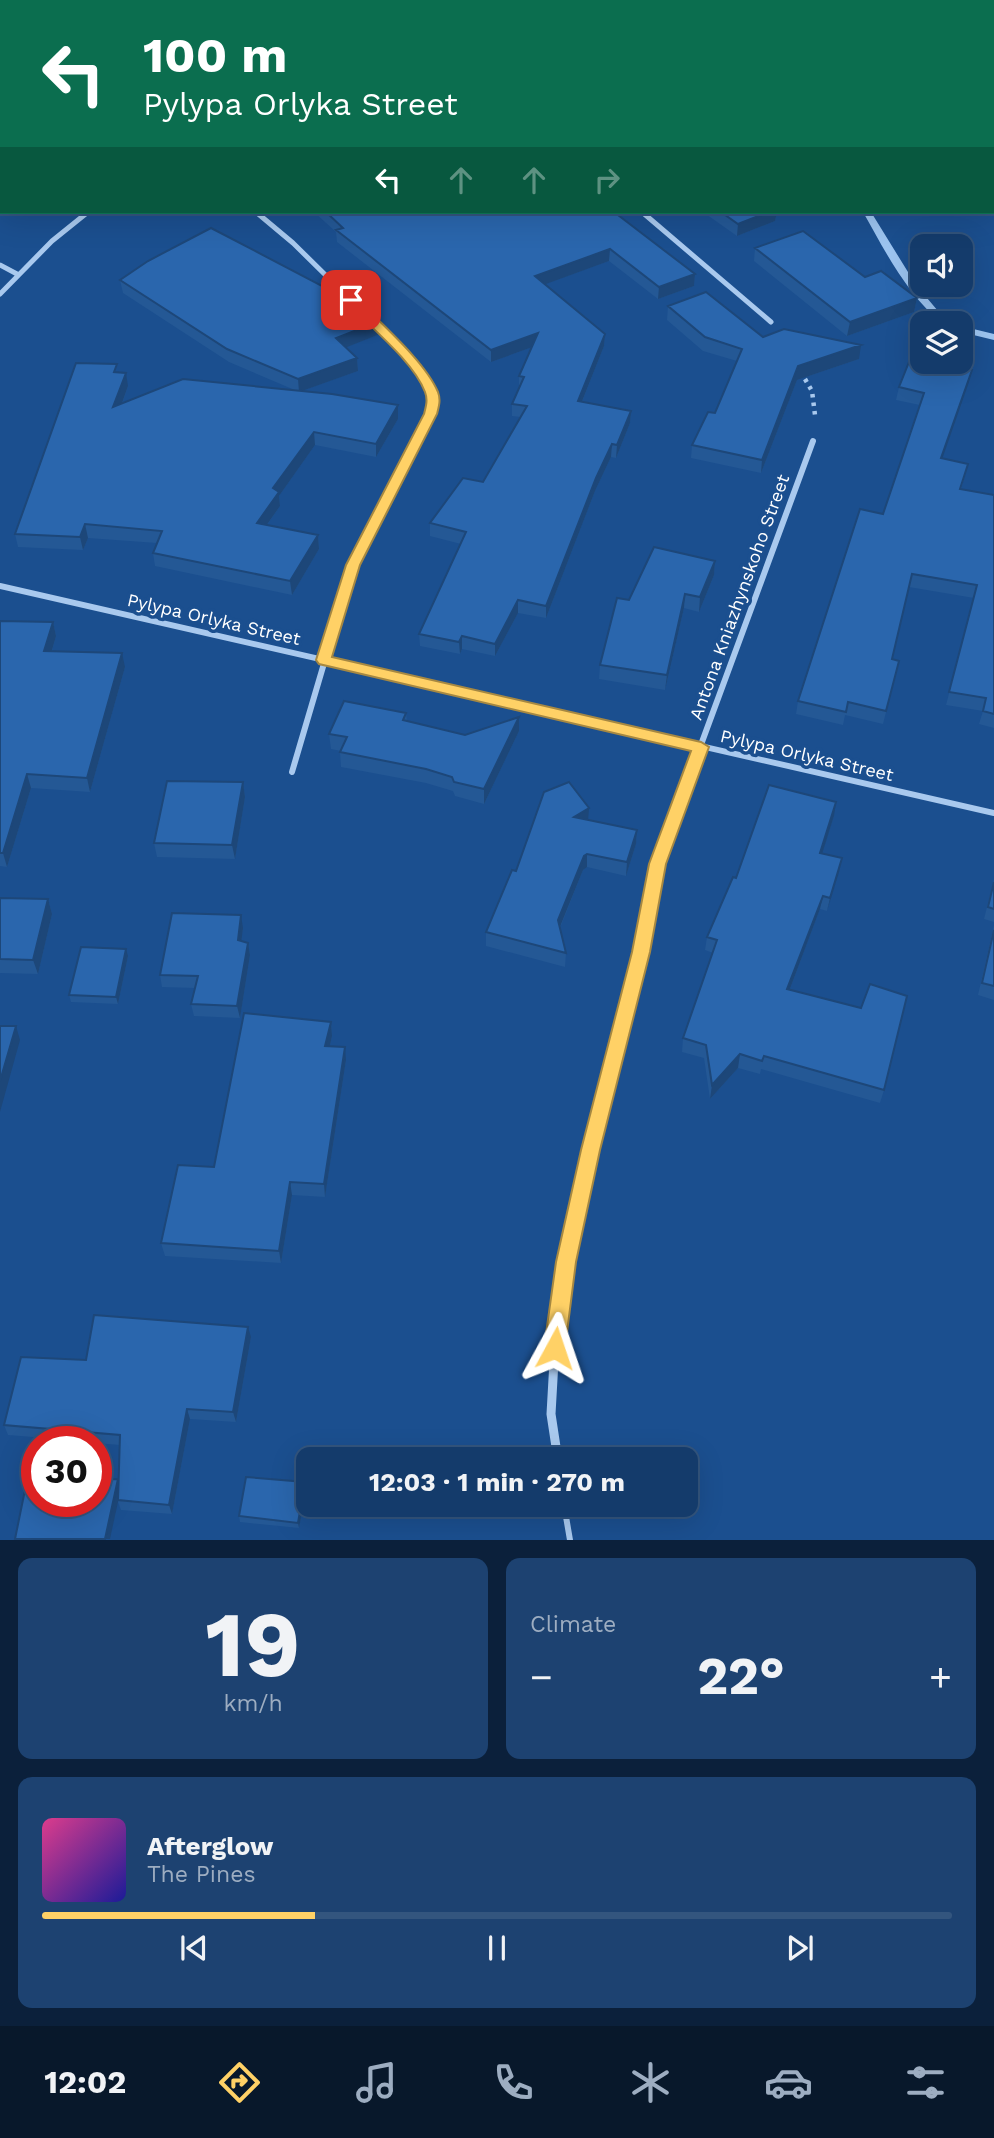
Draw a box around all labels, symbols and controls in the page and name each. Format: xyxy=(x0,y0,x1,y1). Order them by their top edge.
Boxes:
text: 100 m xyxy=(143,26,287,84)
icon: left xyxy=(28,28,119,119)
text: Pylypa Orlyka Street xyxy=(143,85,458,123)
icon: left xyxy=(369,161,407,199)
icon: ahead xyxy=(442,161,480,199)
icon: ahead xyxy=(515,161,553,199)
icon: right xyxy=(588,161,626,199)
map controls xyxy=(910,234,973,374)
button: sound xyxy=(910,234,973,297)
pin xyxy=(321,270,381,330)
icon: arrive xyxy=(332,281,370,319)
button: layers xyxy=(910,311,973,374)
street label: Antona Kniazhynskoho Street xyxy=(685,471,793,723)
street label: Pylypa Orlyka Street xyxy=(125,589,303,649)
street label: Pylypa Orlyka Street xyxy=(718,725,896,785)
position arrow xyxy=(518,1311,592,1385)
speed limit sign: 30 xyxy=(21,1426,112,1517)
text: 12:03 · 1 min · 270 m xyxy=(369,1467,625,1497)
text: 19 xyxy=(205,1591,301,1698)
text: Climate xyxy=(530,1611,616,1638)
text: 22° xyxy=(697,1646,785,1707)
text: − xyxy=(530,1655,553,1699)
text: + xyxy=(929,1655,952,1699)
text: km/h xyxy=(223,1690,283,1717)
text: Afterglow xyxy=(147,1831,273,1861)
text: The Pines xyxy=(147,1861,256,1888)
icon: previous xyxy=(175,1929,213,1967)
icon: pause xyxy=(478,1929,516,1967)
icon: next xyxy=(781,1929,819,1967)
icon: directions xyxy=(215,2058,264,2107)
icon: music xyxy=(352,2058,401,2107)
icon: phone xyxy=(489,2058,538,2107)
icon: climate xyxy=(626,2058,675,2107)
icon: car xyxy=(764,2058,813,2107)
icon: filters xyxy=(901,2058,950,2107)
text: 12:02 xyxy=(44,2063,126,2101)

